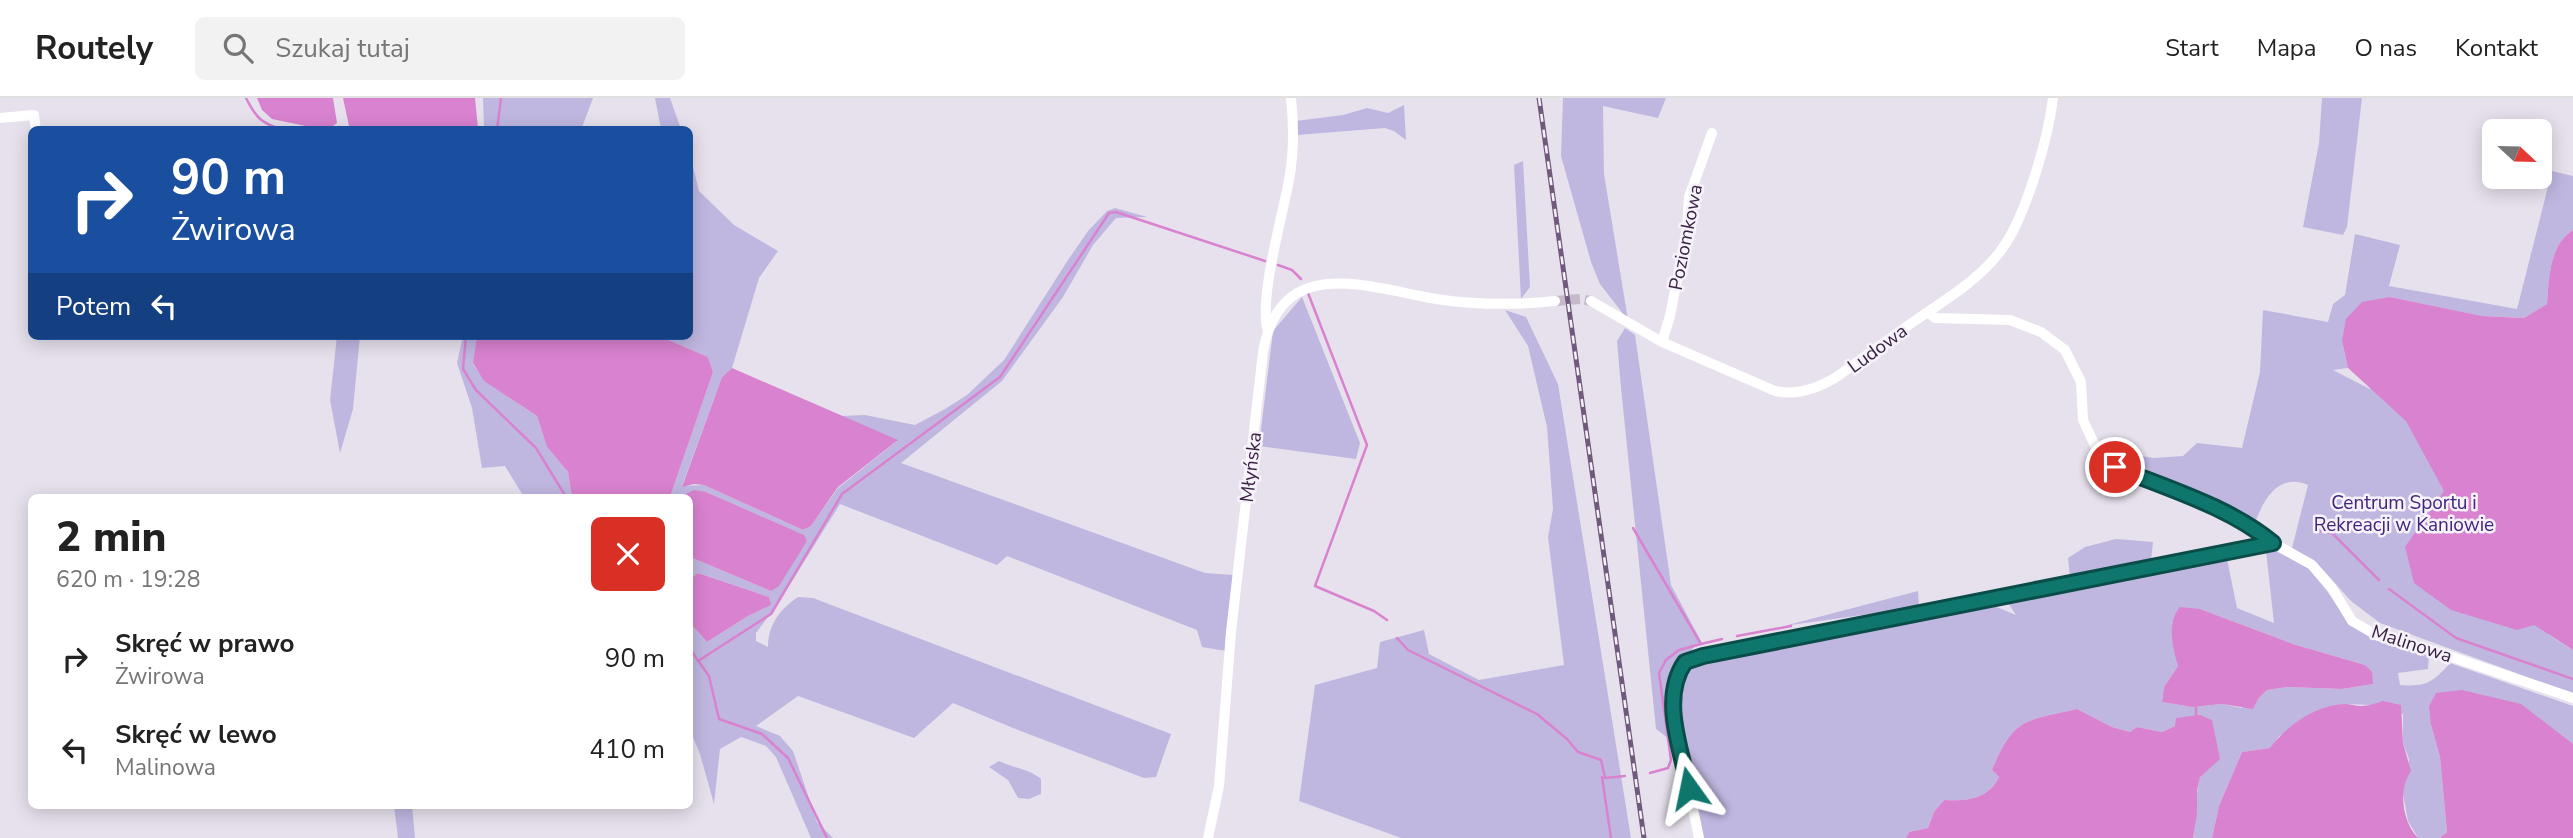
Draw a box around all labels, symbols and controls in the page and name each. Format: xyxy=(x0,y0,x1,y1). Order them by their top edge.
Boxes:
search box xyxy=(195,17,685,80)
text: Routely xyxy=(35,26,153,71)
icon: search xyxy=(219,29,257,67)
text: Szukaj tutaj xyxy=(275,31,410,66)
text: Start xyxy=(2165,32,2219,64)
text: Mapa xyxy=(2257,32,2317,64)
text: O nas xyxy=(2355,32,2417,64)
text: Kontakt xyxy=(2455,32,2538,64)
north arrow xyxy=(2482,119,2552,189)
map controls xyxy=(2482,119,2552,189)
text: 90 m xyxy=(171,144,286,211)
icon: right xyxy=(56,154,147,245)
street label: Poziomkowa xyxy=(1663,182,1709,292)
text: Żwirowa xyxy=(171,208,296,251)
icon: left xyxy=(145,287,183,325)
text: Potem xyxy=(56,289,131,324)
street label: Ludowa xyxy=(1842,318,1913,379)
street label: Młyńska xyxy=(1234,430,1268,504)
pin xyxy=(2085,437,2145,497)
icon: arrive xyxy=(2096,448,2134,486)
park label: Centrum Sportu i Rekreacji w Kaniowie xyxy=(2314,490,2494,538)
text: 2 min xyxy=(56,509,166,566)
button: close xyxy=(591,517,665,591)
text: 620 m · 19:28 xyxy=(56,564,201,595)
street label: Malinowa xyxy=(2368,619,2455,669)
text: Skręć w prawo xyxy=(115,626,295,661)
icon: right xyxy=(56,640,94,678)
text: 90 m xyxy=(605,641,665,676)
text: Żwirowa xyxy=(115,661,205,692)
text: Skręć w lewo xyxy=(115,717,277,752)
icon: left xyxy=(56,731,94,769)
text: 410 m xyxy=(589,732,665,767)
position arrow xyxy=(1652,751,1726,825)
text: Malinowa xyxy=(115,752,216,783)

